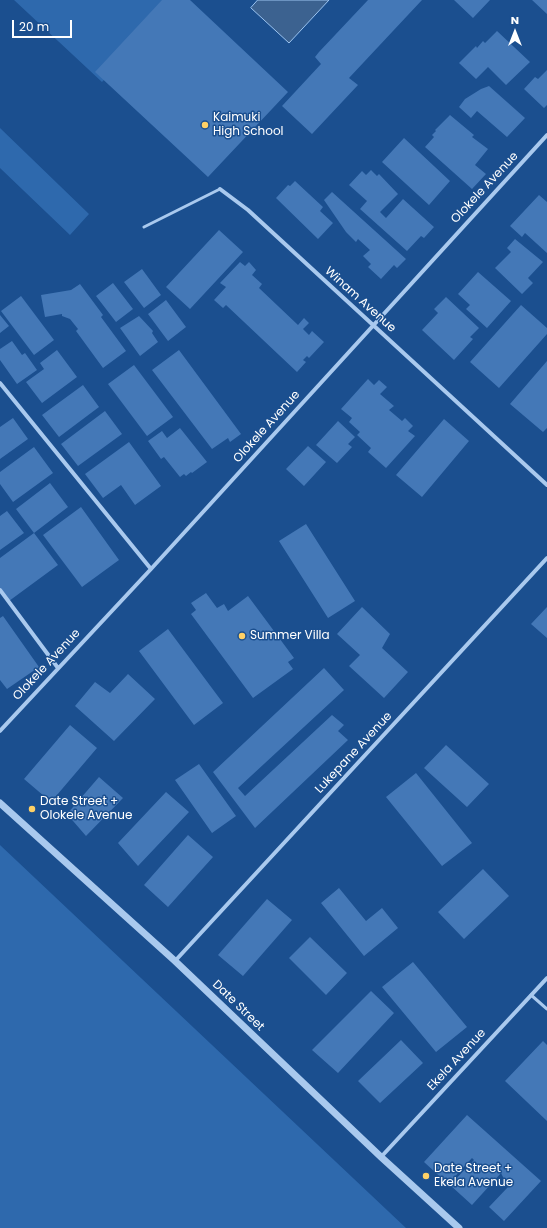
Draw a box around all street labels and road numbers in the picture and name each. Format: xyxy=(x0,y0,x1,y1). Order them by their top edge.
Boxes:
street label: Olokele Avenue xyxy=(448,149,522,227)
street label: Winam Avenue xyxy=(321,264,399,336)
street label: Olokele Avenue xyxy=(231,388,303,466)
street label: Olokele Avenue xyxy=(10,626,84,704)
street label: Lukepane Avenue xyxy=(313,709,395,797)
street label: Date Street xyxy=(209,978,267,1034)
street label: Ekela Avenue xyxy=(425,1026,489,1094)

